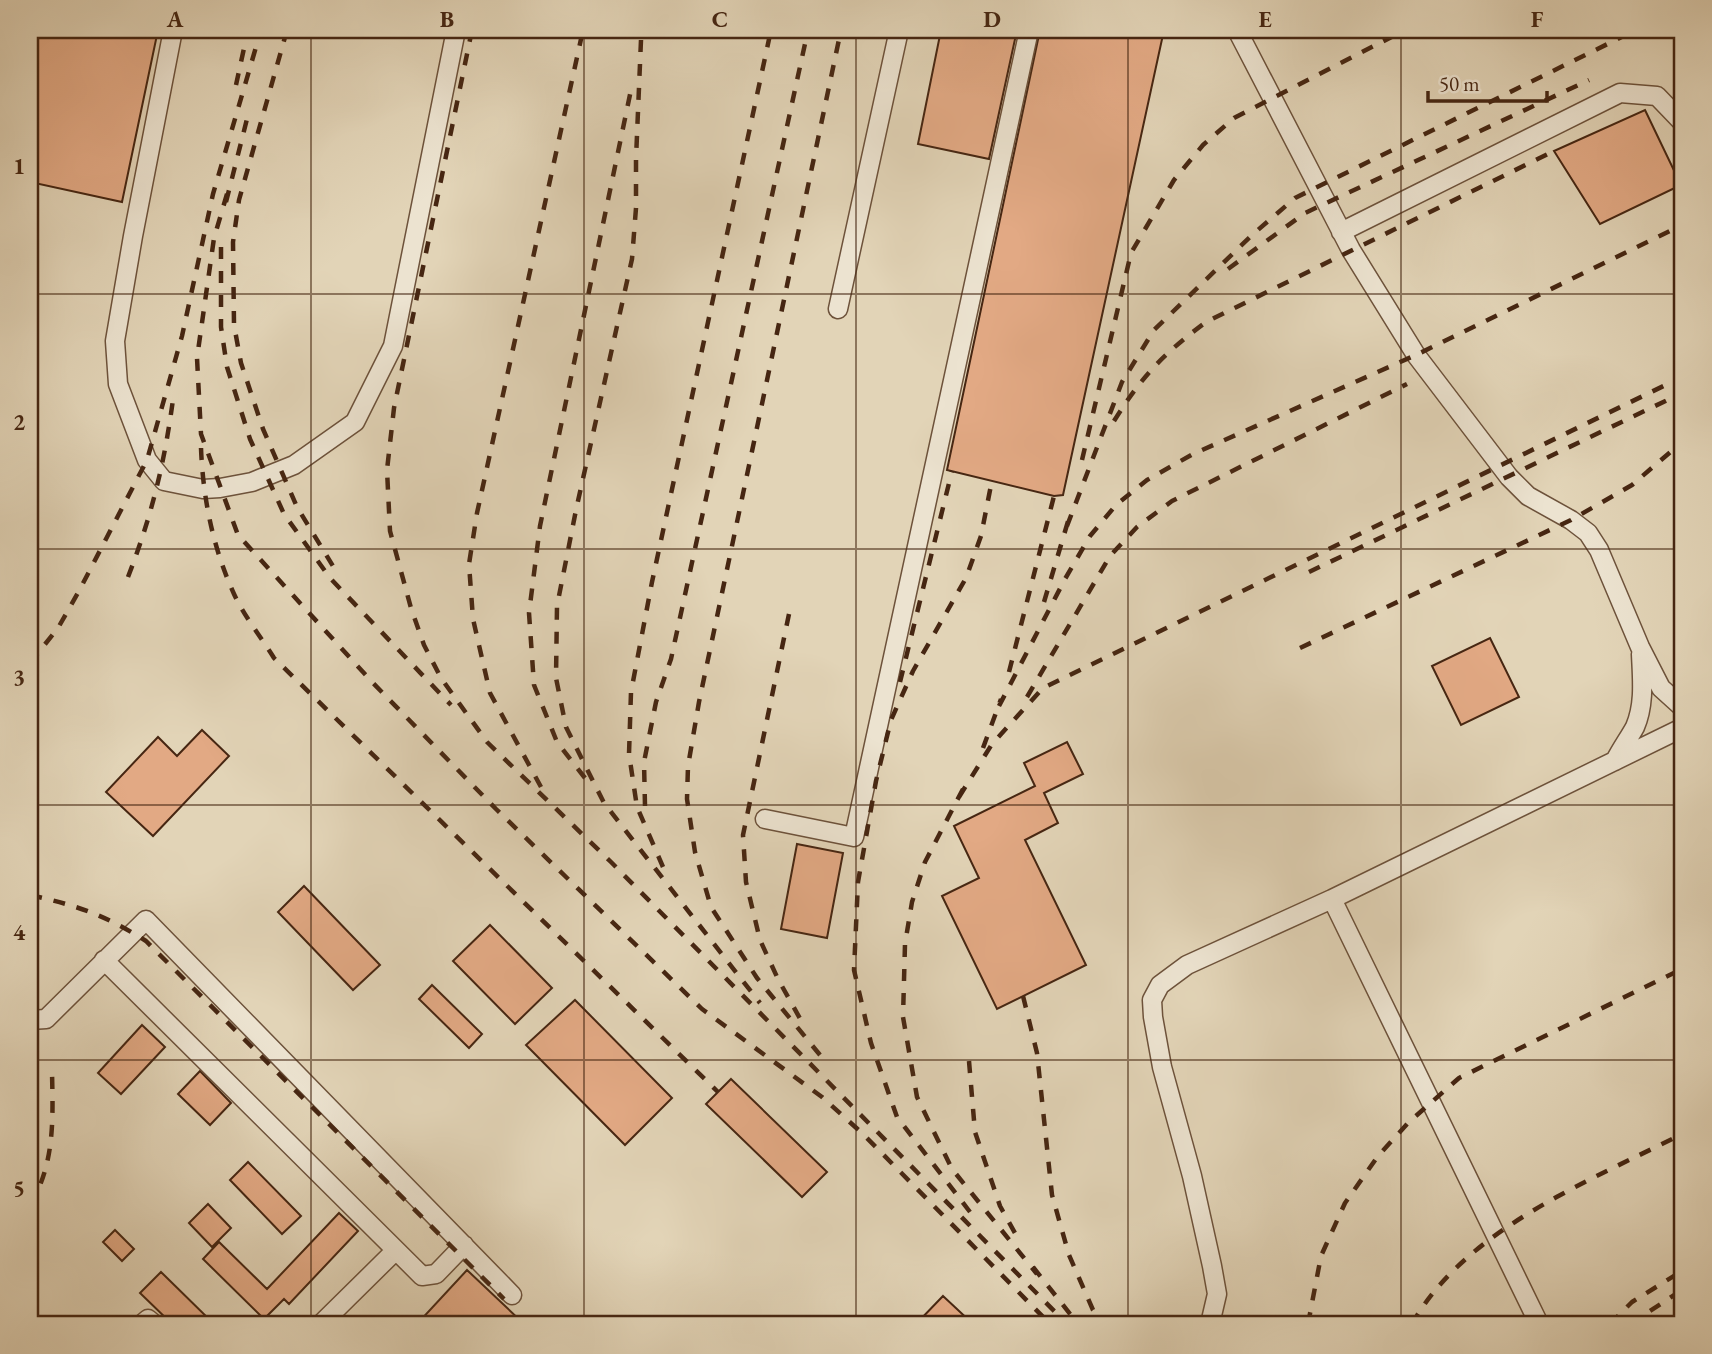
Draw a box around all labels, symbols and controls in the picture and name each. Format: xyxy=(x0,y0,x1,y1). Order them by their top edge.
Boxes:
text: A xyxy=(166,4,184,34)
text: B xyxy=(440,4,454,34)
text: C xyxy=(712,4,728,34)
text: D xyxy=(983,4,1001,34)
text: E xyxy=(1258,4,1272,34)
text: F xyxy=(1531,4,1544,34)
scale bar xyxy=(1428,60,1548,104)
text: 50 m xyxy=(1439,70,1480,97)
text: 1 xyxy=(13,151,25,181)
text: 2 xyxy=(13,407,25,437)
text: 3 xyxy=(13,662,25,692)
text: 4 xyxy=(13,917,26,947)
text: 5 xyxy=(13,1173,25,1203)

